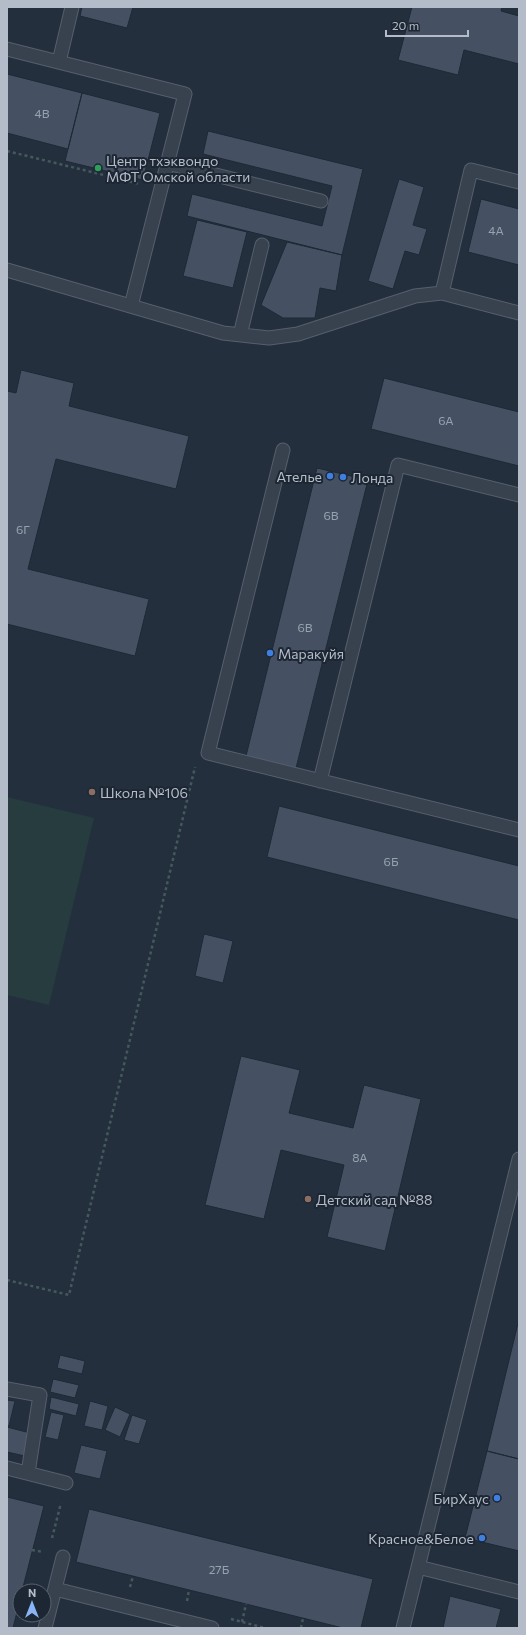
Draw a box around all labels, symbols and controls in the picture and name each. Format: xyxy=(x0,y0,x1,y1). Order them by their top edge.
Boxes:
scale bar xyxy=(386,12,468,38)
text: 20 m xyxy=(392,18,419,32)
house number: 4В xyxy=(35,106,50,120)
place label: Центр тхэквондо МФТ Омской области xyxy=(106,152,250,185)
marker: Центр тхэквондо МФТ Омской области xyxy=(93,163,103,173)
house number: 4А xyxy=(488,223,504,237)
house number: 6А xyxy=(438,413,454,427)
place label: Ателье xyxy=(277,468,322,485)
place label: Лонда xyxy=(351,469,393,486)
marker: Ателье xyxy=(325,471,335,481)
marker: Лонда xyxy=(338,472,348,482)
house number: 6В xyxy=(323,508,339,522)
house number: 6Г xyxy=(16,522,30,536)
house number: 6В xyxy=(297,620,313,634)
place label: Маракуйя xyxy=(278,645,344,662)
marker: Маракуйя xyxy=(265,648,275,658)
place label: Школа №106 xyxy=(100,784,188,801)
marker: Школа №106 xyxy=(87,787,97,797)
house number: 6Б xyxy=(384,854,399,868)
house number: 8А xyxy=(352,1150,368,1164)
place label: Детский сад №88 xyxy=(316,1191,432,1208)
marker: Детский сад №88 xyxy=(303,1194,313,1204)
place label: БирХаус xyxy=(433,1490,489,1507)
marker: БирХаус xyxy=(492,1493,502,1503)
place label: Красное&Белое xyxy=(368,1530,474,1547)
marker: Красное&Белое xyxy=(477,1533,487,1543)
house number: 27Б xyxy=(209,1562,230,1576)
north arrow xyxy=(12,1583,52,1623)
text: N xyxy=(28,1586,36,1599)

